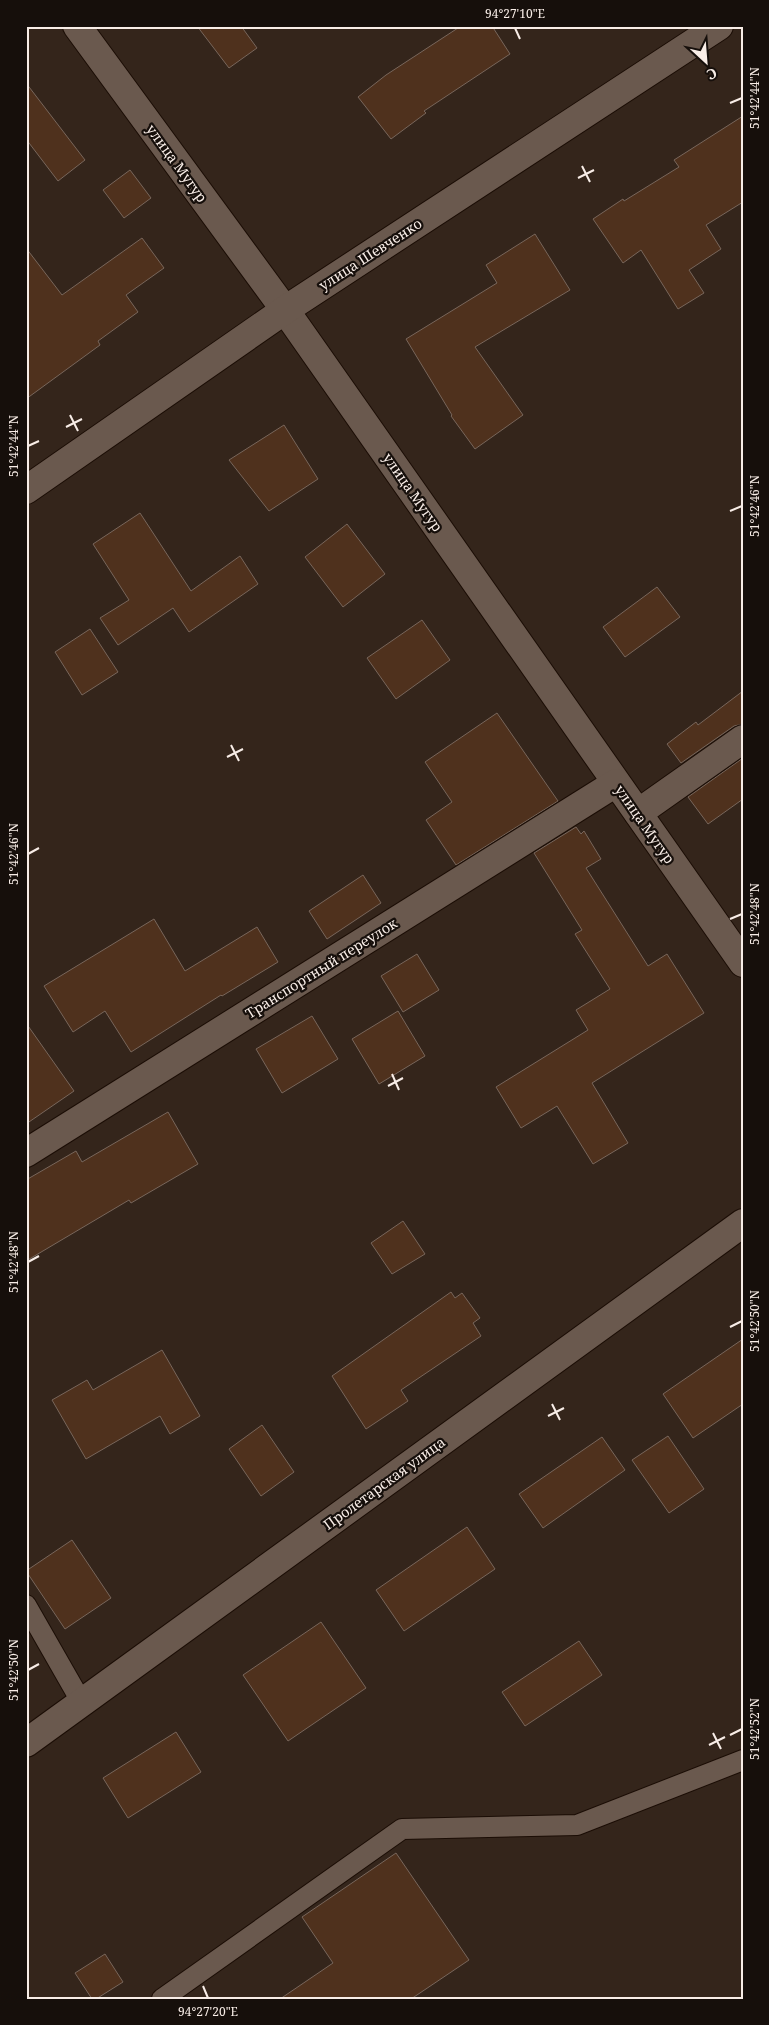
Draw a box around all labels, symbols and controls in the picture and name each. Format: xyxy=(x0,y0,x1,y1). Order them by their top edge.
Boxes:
text: 94°27'10"E xyxy=(485,5,545,22)
north arrow xyxy=(682,38,732,88)
text: С xyxy=(704,64,720,85)
text: 51°42'44"N xyxy=(746,67,763,129)
street label: улица Мугур xyxy=(142,120,212,206)
street label: улица Шевченко xyxy=(315,214,425,294)
text: 51°42'44"N xyxy=(5,415,22,477)
street label: улица Мугур xyxy=(379,449,447,535)
text: 51°42'46"N xyxy=(746,475,763,537)
street label: улица Мугур xyxy=(611,781,679,867)
text: 51°42'46"N xyxy=(5,823,22,885)
text: 51°42'48"N xyxy=(746,883,763,945)
street label: Транспортный переулок xyxy=(242,913,401,1023)
text: 51°42'48"N xyxy=(5,1231,22,1293)
text: 51°42'50"N xyxy=(746,1290,763,1352)
street label: Пролетарская улица xyxy=(319,1432,449,1534)
text: 51°42'50"N xyxy=(5,1639,22,1701)
text: 51°42'52"N xyxy=(746,1698,763,1760)
text: 94°27'20"E xyxy=(178,2003,238,2020)

